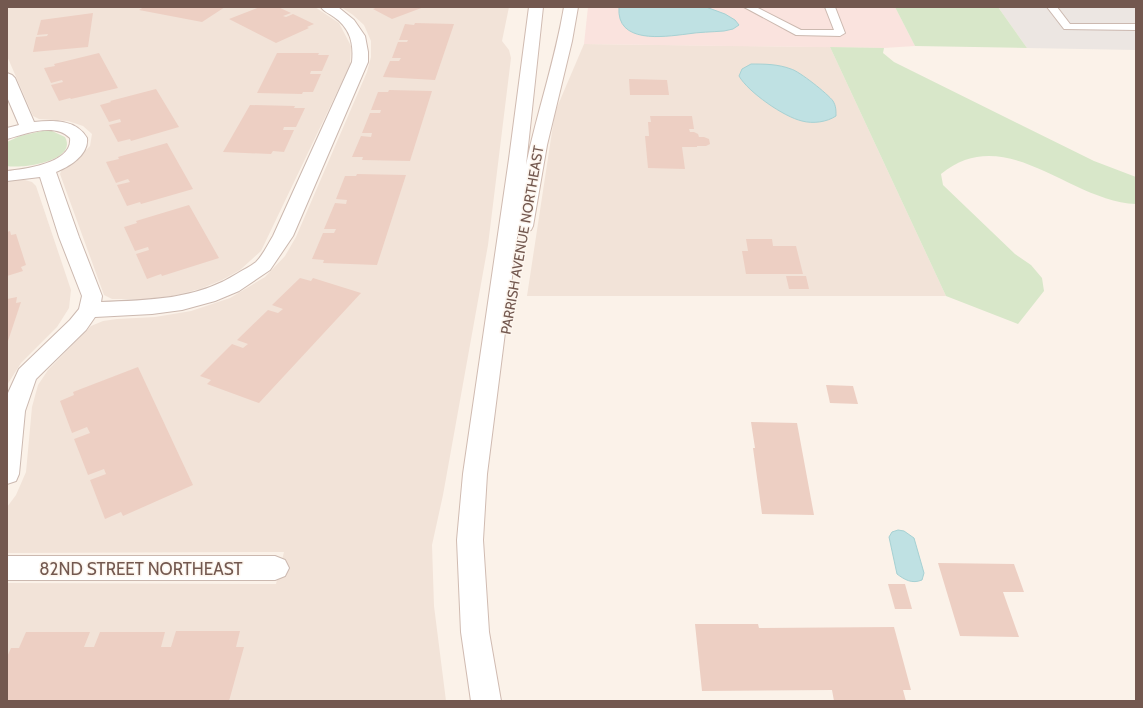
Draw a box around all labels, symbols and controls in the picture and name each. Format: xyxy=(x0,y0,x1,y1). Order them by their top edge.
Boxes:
street label: PARRISH AVENUE NORTHEAST xyxy=(497,144,548,336)
street label: 82ND STREET NORTHEAST xyxy=(39,559,243,579)

